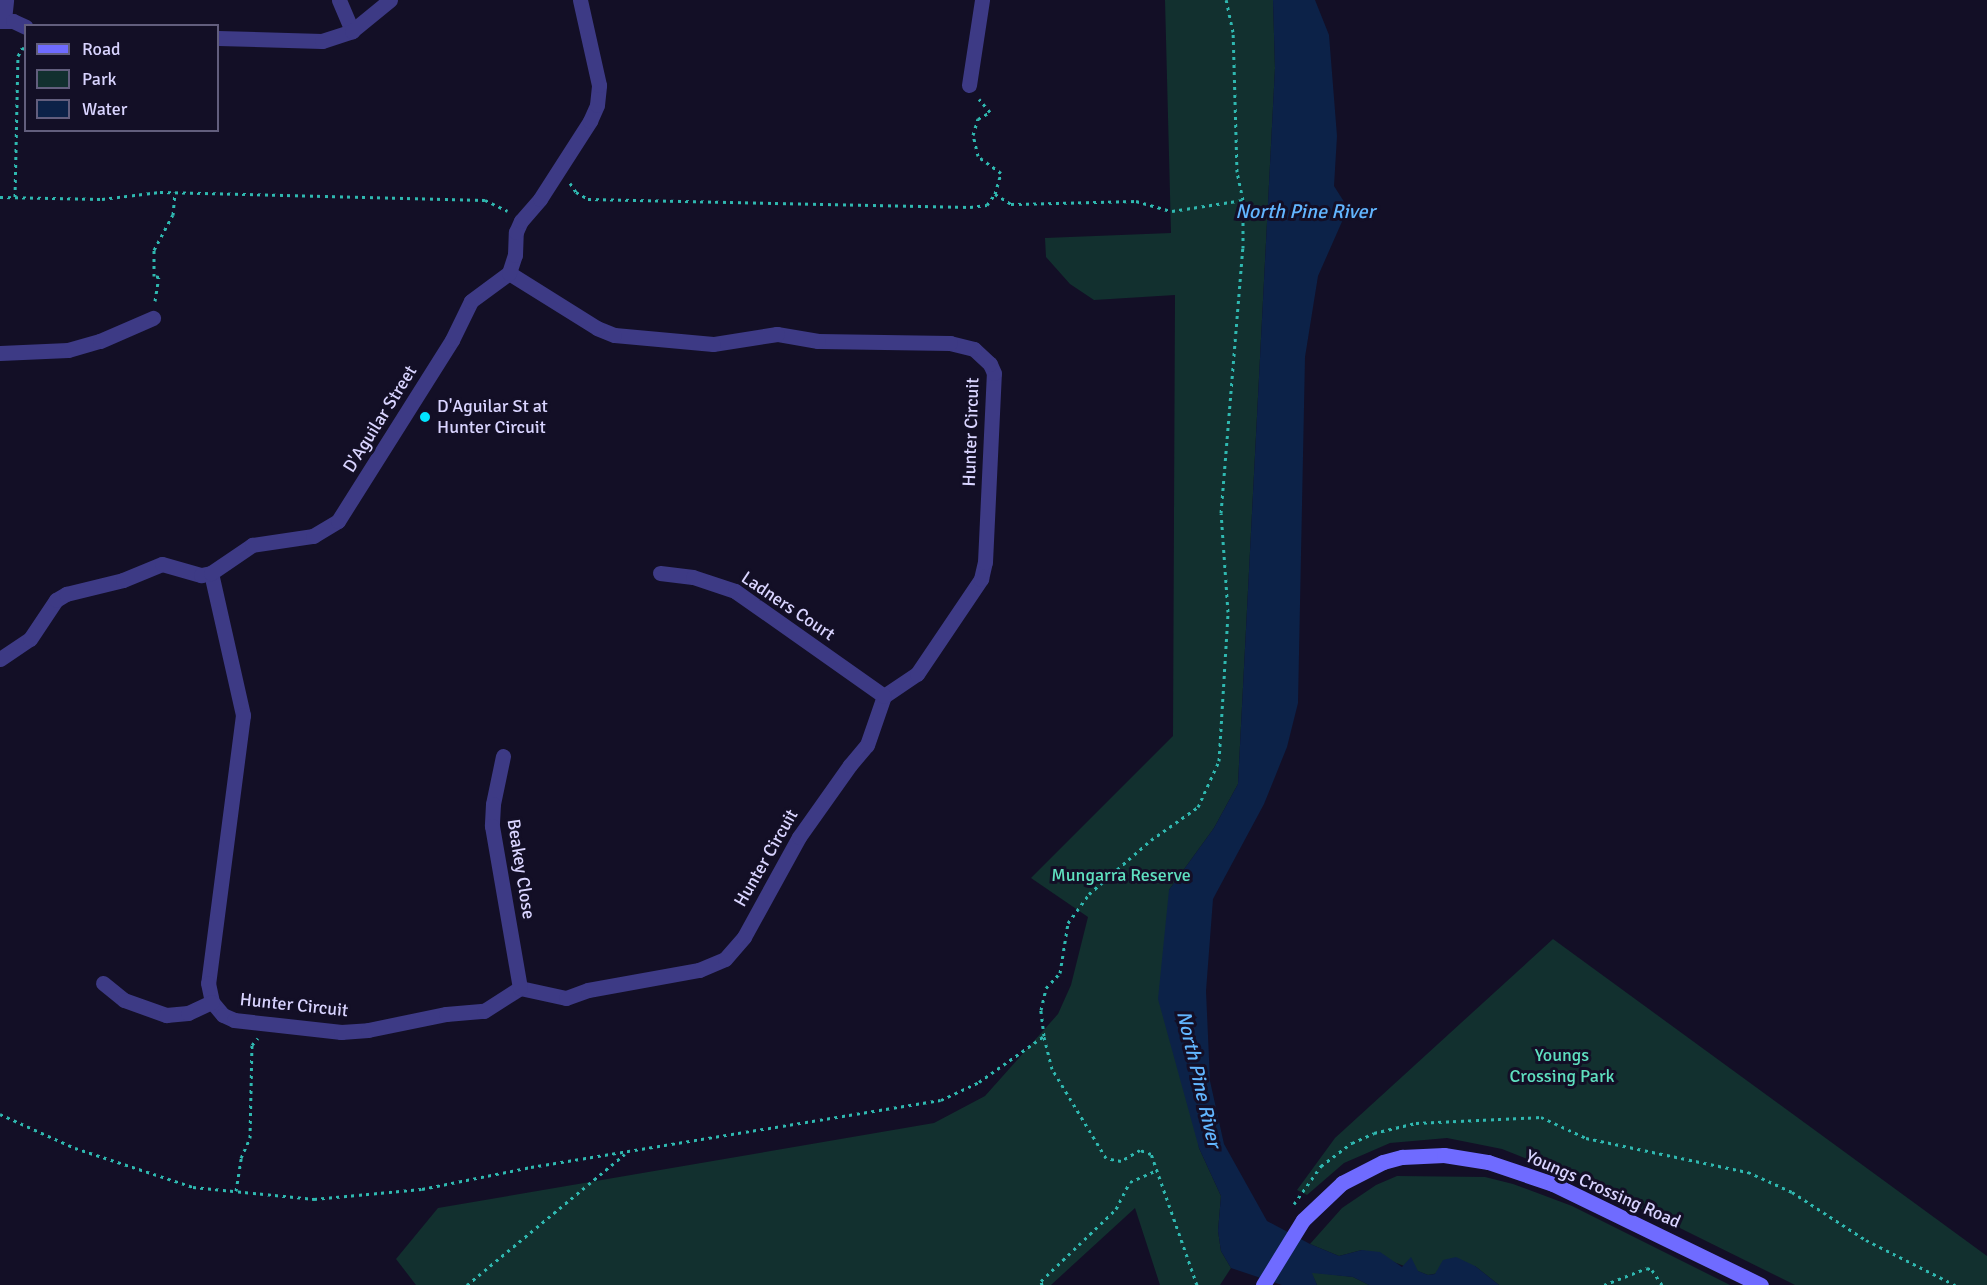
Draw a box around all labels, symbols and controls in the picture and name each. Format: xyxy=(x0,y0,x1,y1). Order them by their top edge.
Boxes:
legend xyxy=(24,24,219,132)
text: Road xyxy=(82,38,121,60)
text: Park xyxy=(82,68,117,90)
text: Water xyxy=(82,98,127,120)
water label: North Pine River xyxy=(1235,199,1375,223)
street label: D'Aguilar Street xyxy=(338,361,422,477)
street label: Hunter Circuit xyxy=(958,377,984,487)
place label: D'Aguilar St at Hunter Circuit xyxy=(437,396,548,438)
marker: D'Aguilar St at Hunter Circuit xyxy=(418,410,432,424)
street label: Ladners Court xyxy=(737,567,839,645)
street label: Hunter Circuit xyxy=(729,805,803,911)
street label: Beakey Close xyxy=(502,817,540,921)
park label: Mungarra Reserve xyxy=(1051,864,1191,886)
street label: Hunter Circuit xyxy=(239,989,349,1021)
water label: North Pine River xyxy=(1172,1008,1226,1150)
park label: Youngs Crossing Park xyxy=(1509,1045,1615,1088)
street label: Youngs Crossing Road xyxy=(1522,1145,1684,1233)

